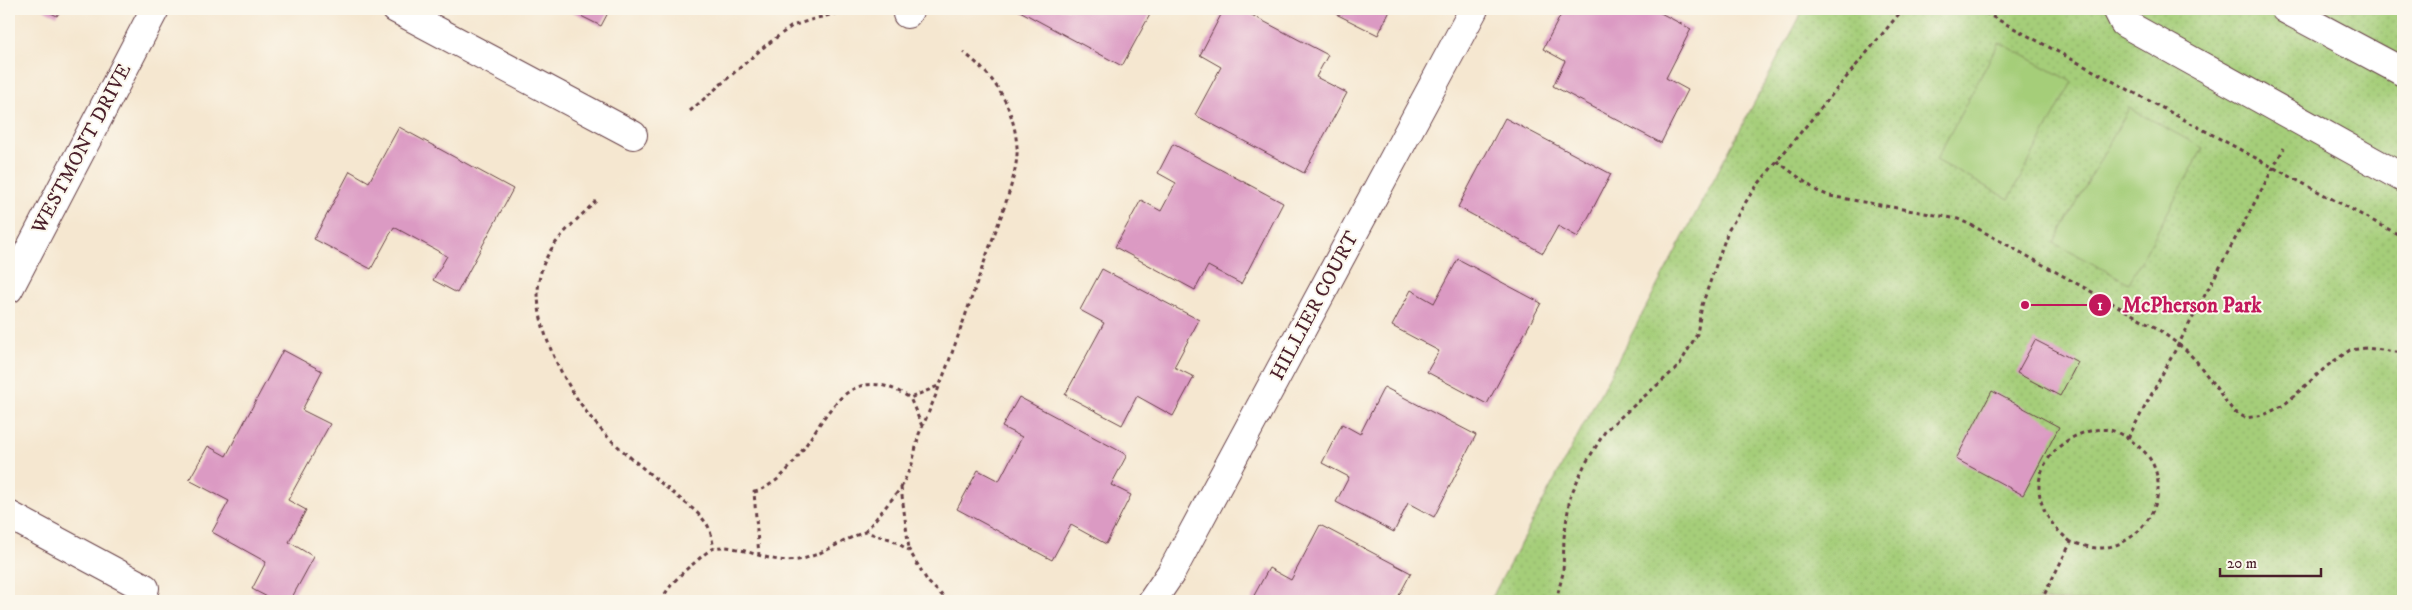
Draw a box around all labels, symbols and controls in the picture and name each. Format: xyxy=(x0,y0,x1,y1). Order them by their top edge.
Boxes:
street label: WESTMONT DRIVE xyxy=(26,60,137,239)
street label: HILLIER COURT xyxy=(1265,227,1365,385)
callout: McPherson Park xyxy=(2087,287,2272,323)
text: McPherson Park xyxy=(2122,293,2262,319)
text: 1 xyxy=(2097,296,2103,315)
scale bar xyxy=(2220,545,2321,577)
text: 20 m xyxy=(2227,554,2257,573)

